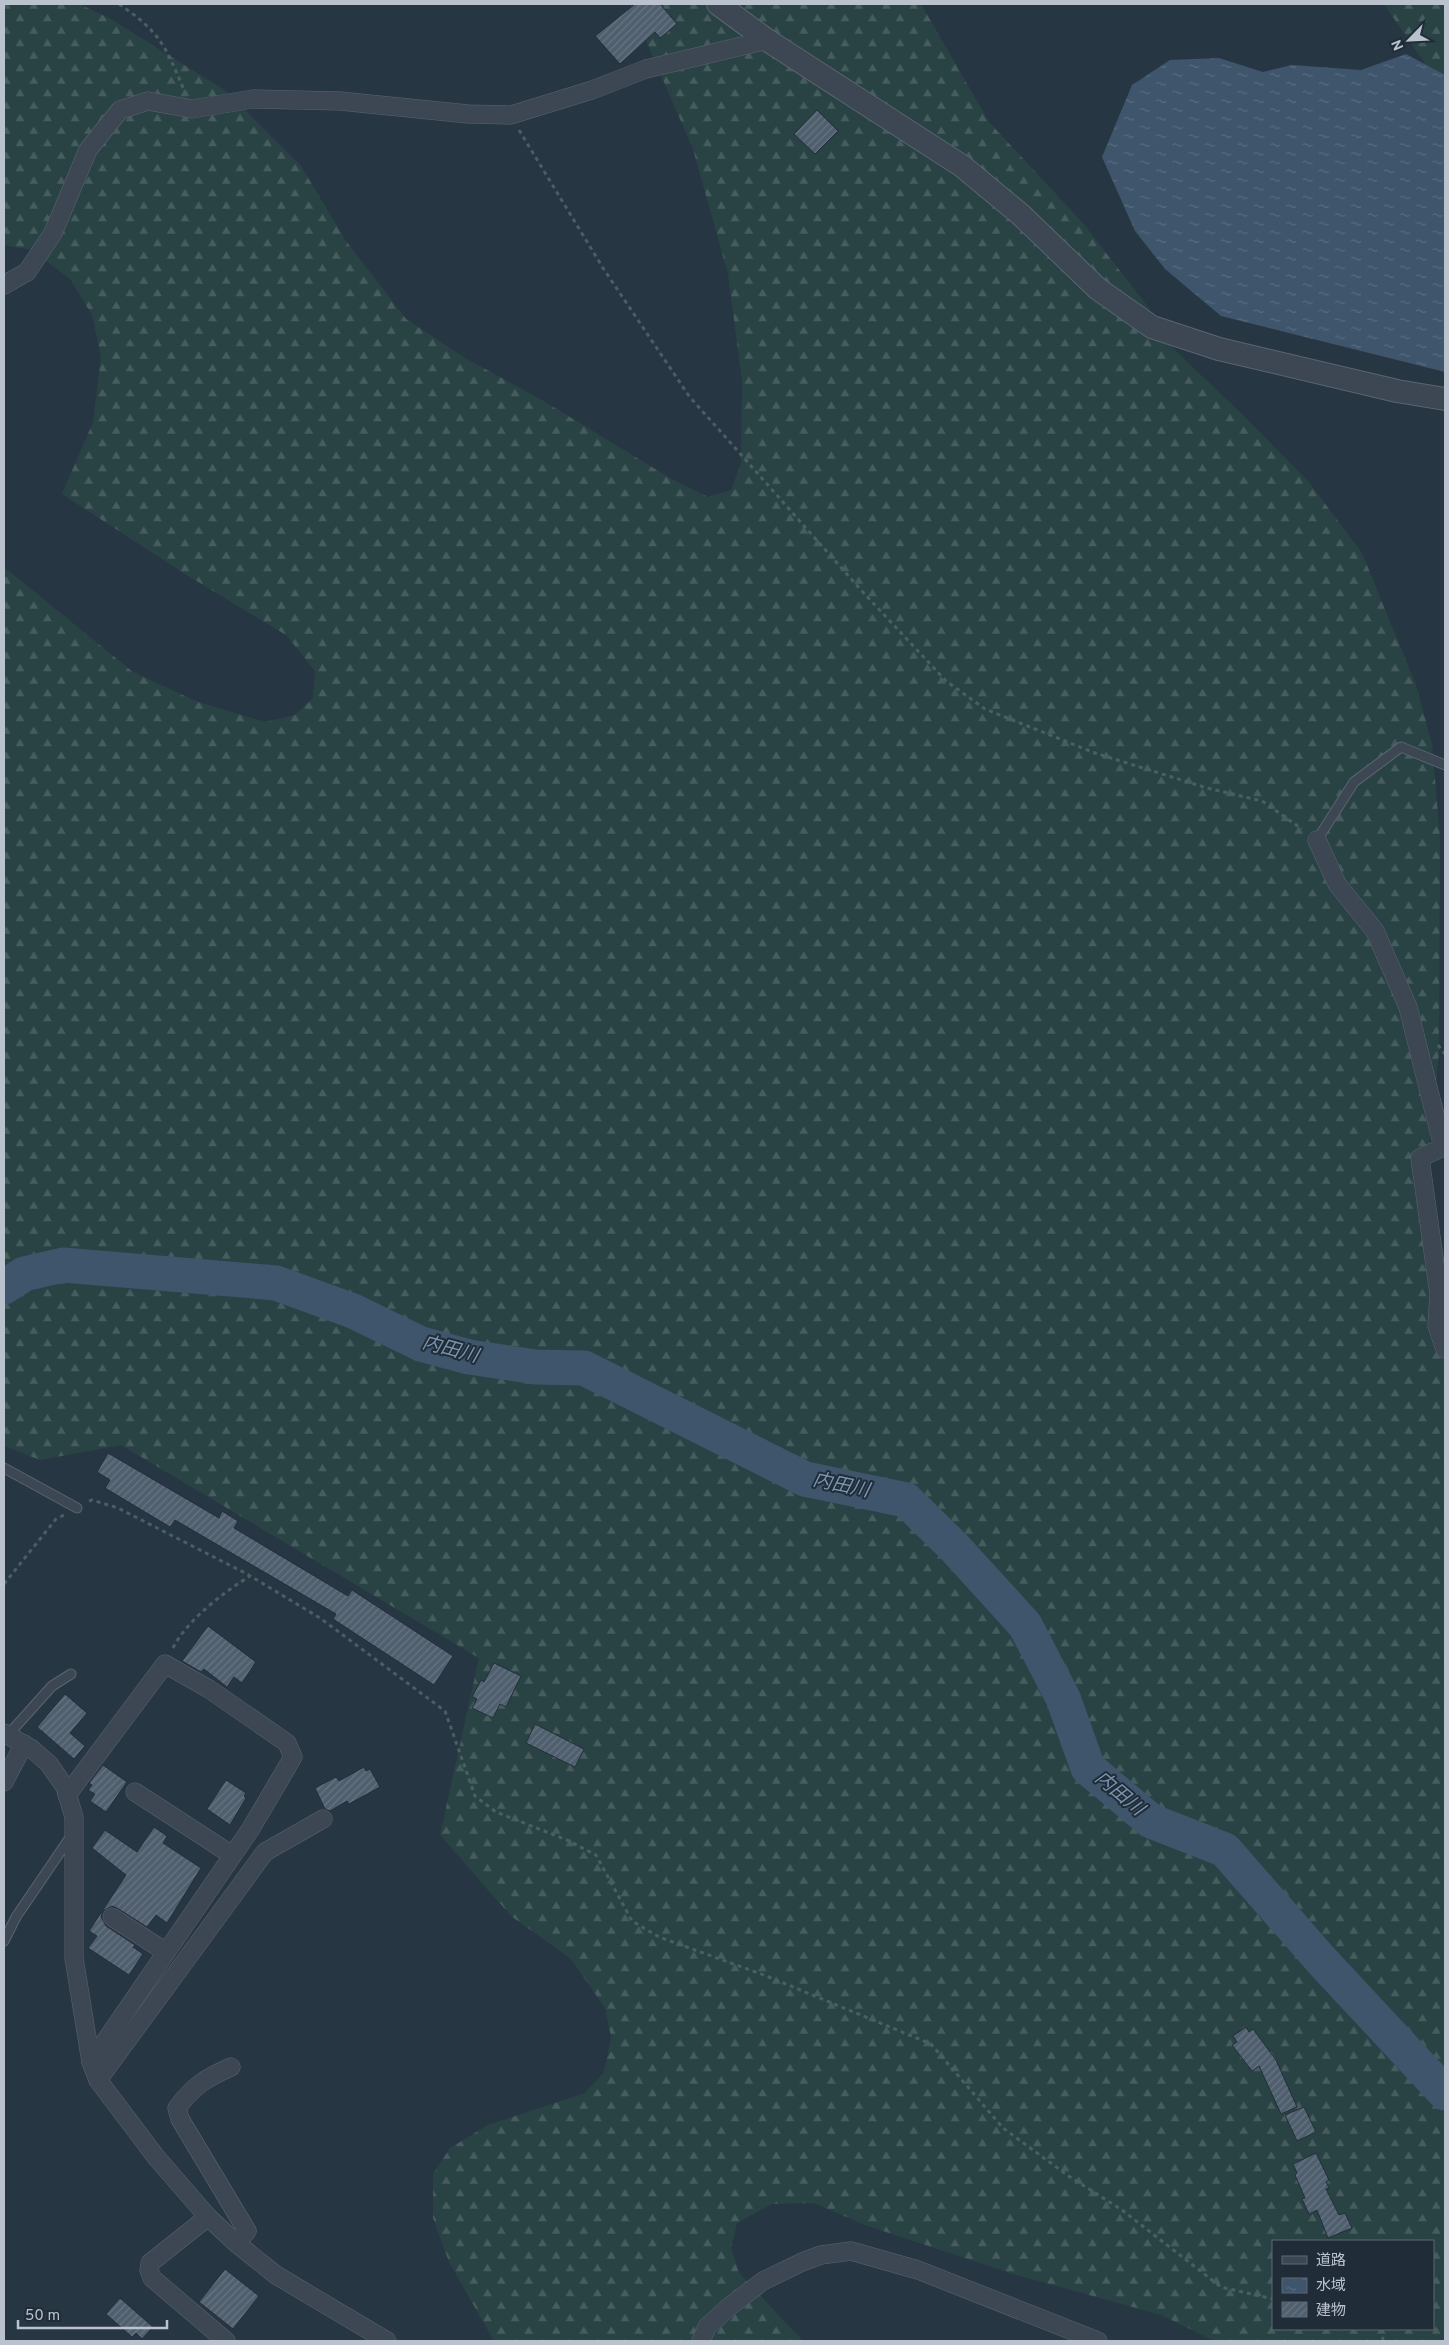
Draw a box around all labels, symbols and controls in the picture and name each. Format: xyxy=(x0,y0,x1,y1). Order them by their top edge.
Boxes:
north arrow xyxy=(1384,15,1434,65)
text: N xyxy=(1389,37,1408,53)
water label: 内田川 xyxy=(419,1331,483,1369)
water label: 内田川 xyxy=(811,1468,873,1504)
water label: 内田川 xyxy=(1089,1766,1150,1823)
legend xyxy=(1272,2240,1434,2330)
text: 道路 xyxy=(1316,2252,1346,2271)
text: 水域 xyxy=(1316,2277,1346,2296)
scale bar xyxy=(18,2298,166,2330)
text: 建物 xyxy=(1316,2302,1346,2321)
text: 50 m xyxy=(25,2307,60,2326)

